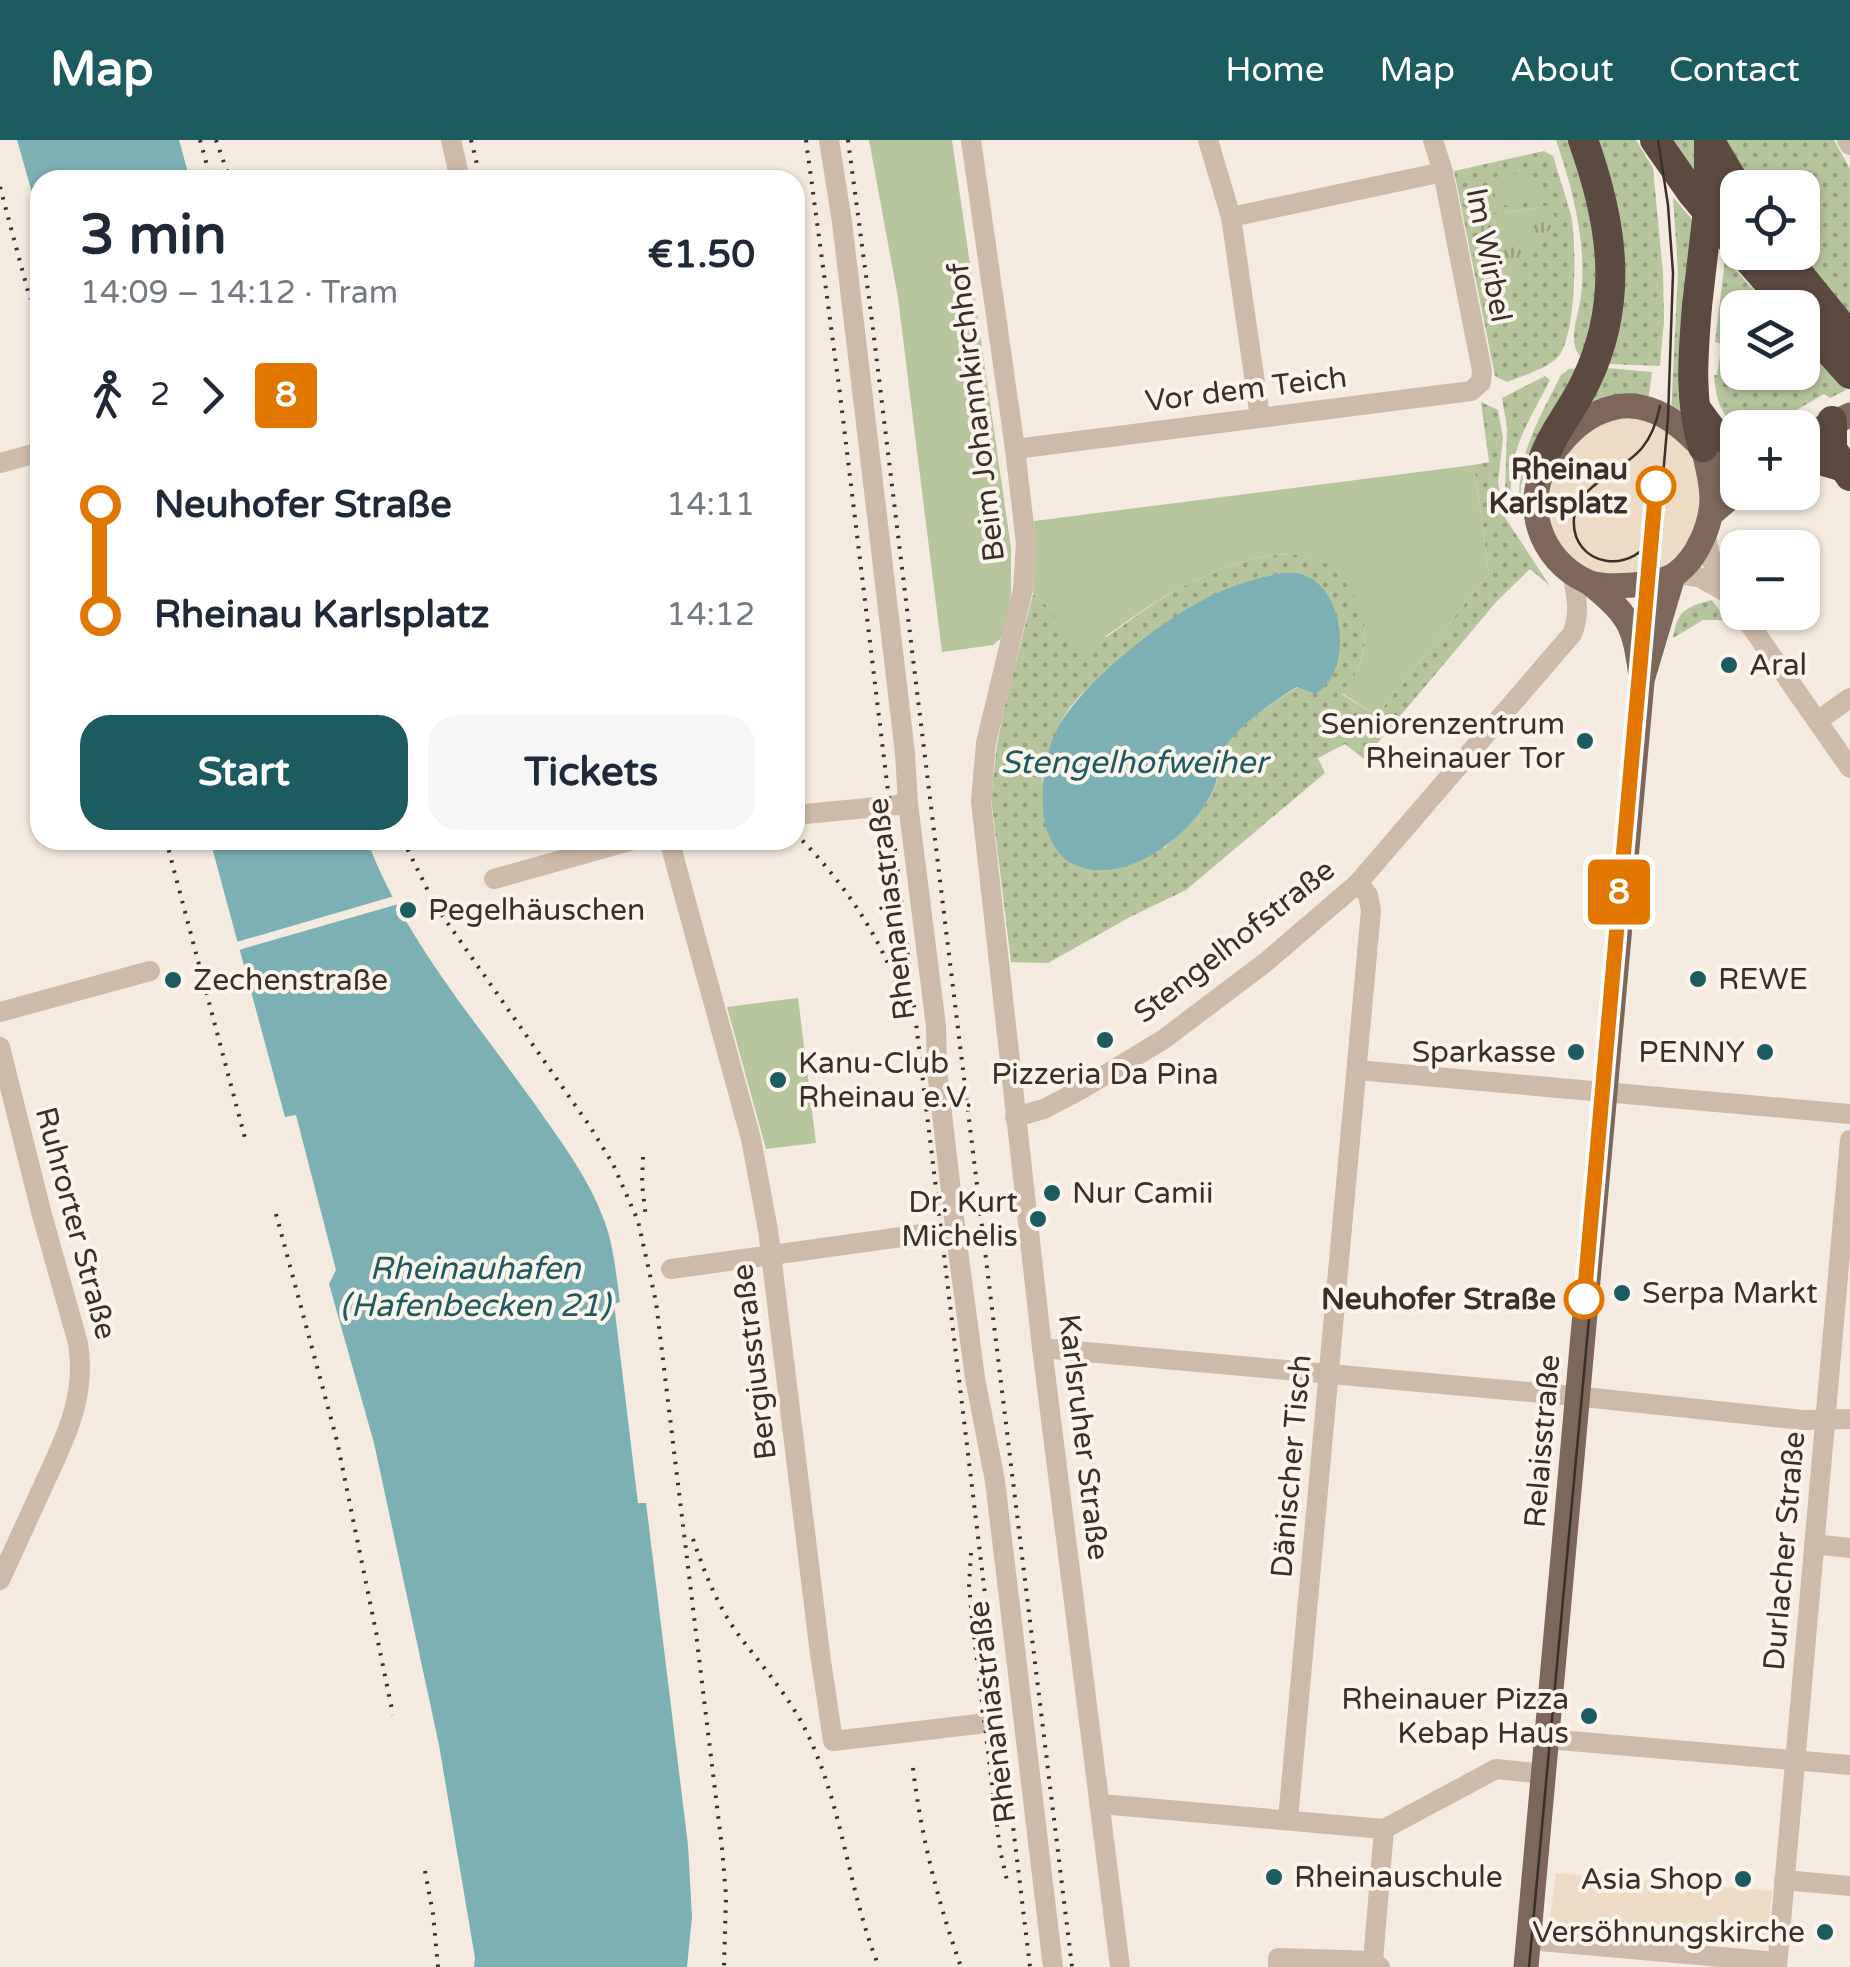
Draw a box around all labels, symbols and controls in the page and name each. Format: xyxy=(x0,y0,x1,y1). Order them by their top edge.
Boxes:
text: Map xyxy=(50,41,154,99)
text: Home xyxy=(1225,49,1324,91)
text: Map xyxy=(1379,49,1455,91)
text: About xyxy=(1510,49,1614,91)
text: Contact xyxy=(1669,49,1800,91)
map controls xyxy=(1720,170,1820,630)
button: locate xyxy=(1720,170,1820,270)
street label: Im Wirbel xyxy=(1457,185,1520,325)
text: 3 min xyxy=(80,203,227,269)
text: €1.50 xyxy=(648,232,755,278)
street label: Beim Johannkirchhof xyxy=(940,260,1013,564)
text: 14:09 – 14:12 · Tram xyxy=(80,274,398,312)
button: layers xyxy=(1720,290,1820,390)
street label: Vor dem Teich xyxy=(1143,359,1349,420)
icon: walk xyxy=(80,368,135,423)
icon: forward xyxy=(185,368,240,423)
text: 8 xyxy=(275,374,297,416)
text: 2 xyxy=(150,376,170,414)
button: + xyxy=(1720,410,1820,510)
place label: Rheinau Karlsplatz xyxy=(1488,451,1628,522)
marker: Rheinau Karlsplatz xyxy=(1637,467,1675,505)
text: Neuhofer Straße xyxy=(154,482,452,528)
text: 14:11 xyxy=(666,486,755,524)
button: − xyxy=(1720,530,1820,630)
text: Rheinau Karlsplatz xyxy=(154,592,489,638)
text: 14:12 xyxy=(666,596,755,634)
place label: Aral xyxy=(1749,647,1807,684)
marker: Aral xyxy=(1718,654,1740,676)
place label: Seniorenzentrum Rheinauer Tor xyxy=(1321,706,1566,777)
button: Start xyxy=(80,715,408,830)
button: Tickets xyxy=(428,715,755,830)
marker: Seniorenzentrum Rheinauer Tor xyxy=(1574,730,1596,752)
water label: Stengelhofweiher xyxy=(1001,744,1271,782)
street label: Rhenaniastraße xyxy=(860,796,923,1022)
street label: Stengelhofstraße xyxy=(1126,851,1342,1031)
line badge: 8 xyxy=(1586,860,1652,924)
text: 8 xyxy=(1608,871,1630,913)
place label: Pegelhäuschen xyxy=(428,892,645,929)
marker: Pegelhäuschen xyxy=(397,899,419,921)
place label: REWE xyxy=(1718,961,1808,998)
place label: Zechenstraße xyxy=(193,962,388,999)
marker: REWE xyxy=(1687,968,1709,990)
marker: Zechenstraße xyxy=(162,969,184,991)
marker: Pizzeria Da Pina xyxy=(1094,1029,1116,1051)
place label: Sparkasse xyxy=(1412,1034,1556,1071)
place label: PENNY xyxy=(1638,1034,1745,1071)
marker: Sparkasse xyxy=(1565,1041,1587,1063)
marker: PENNY xyxy=(1754,1041,1776,1063)
place label: Kanu-Club Rheinau e.V. xyxy=(798,1045,973,1116)
place label: Pizzeria Da Pina xyxy=(991,1056,1219,1093)
marker: Kanu-Club Rheinau e.V. xyxy=(767,1069,789,1091)
street label: Ruhrorter Straße xyxy=(27,1103,124,1343)
place label: Nur Camii xyxy=(1072,1175,1213,1212)
marker: Nur Camii xyxy=(1041,1182,1063,1204)
place label: Dr. Kurt Michelis xyxy=(901,1184,1018,1255)
marker: Dr. Kurt Michelis xyxy=(1027,1208,1049,1230)
water label: Rheinauhafen (Hafenbecken 21) xyxy=(340,1250,612,1325)
street label: Bergiusstraße xyxy=(724,1262,785,1462)
place label: Serpa Markt xyxy=(1642,1275,1818,1312)
marker: Neuhofer Straße xyxy=(1565,1280,1603,1318)
place label: Neuhofer Straße xyxy=(1321,1281,1556,1318)
marker: Serpa Markt xyxy=(1611,1282,1633,1304)
street label: Karlsruher Straße xyxy=(1050,1312,1117,1562)
street label: Dänischer Tisch xyxy=(1263,1353,1320,1579)
street label: Relaisstraße xyxy=(1516,1353,1569,1529)
street label: Durlacher Straße xyxy=(1756,1430,1813,1672)
street label: Rhenaniastraße xyxy=(961,1599,1024,1825)
place label: Rheinauer Pizza Kebap Haus xyxy=(1341,1681,1569,1752)
marker: Rheinauer Pizza Kebap Haus xyxy=(1578,1705,1600,1727)
place label: Rheinauschule xyxy=(1294,1859,1503,1896)
place label: Asia Shop xyxy=(1580,1861,1723,1898)
marker: Rheinauschule xyxy=(1263,1866,1285,1888)
marker: Asia Shop xyxy=(1732,1868,1754,1890)
place label: Versöhnungskirche xyxy=(1532,1914,1805,1951)
marker: Versöhnungskirche xyxy=(1814,1921,1836,1943)

